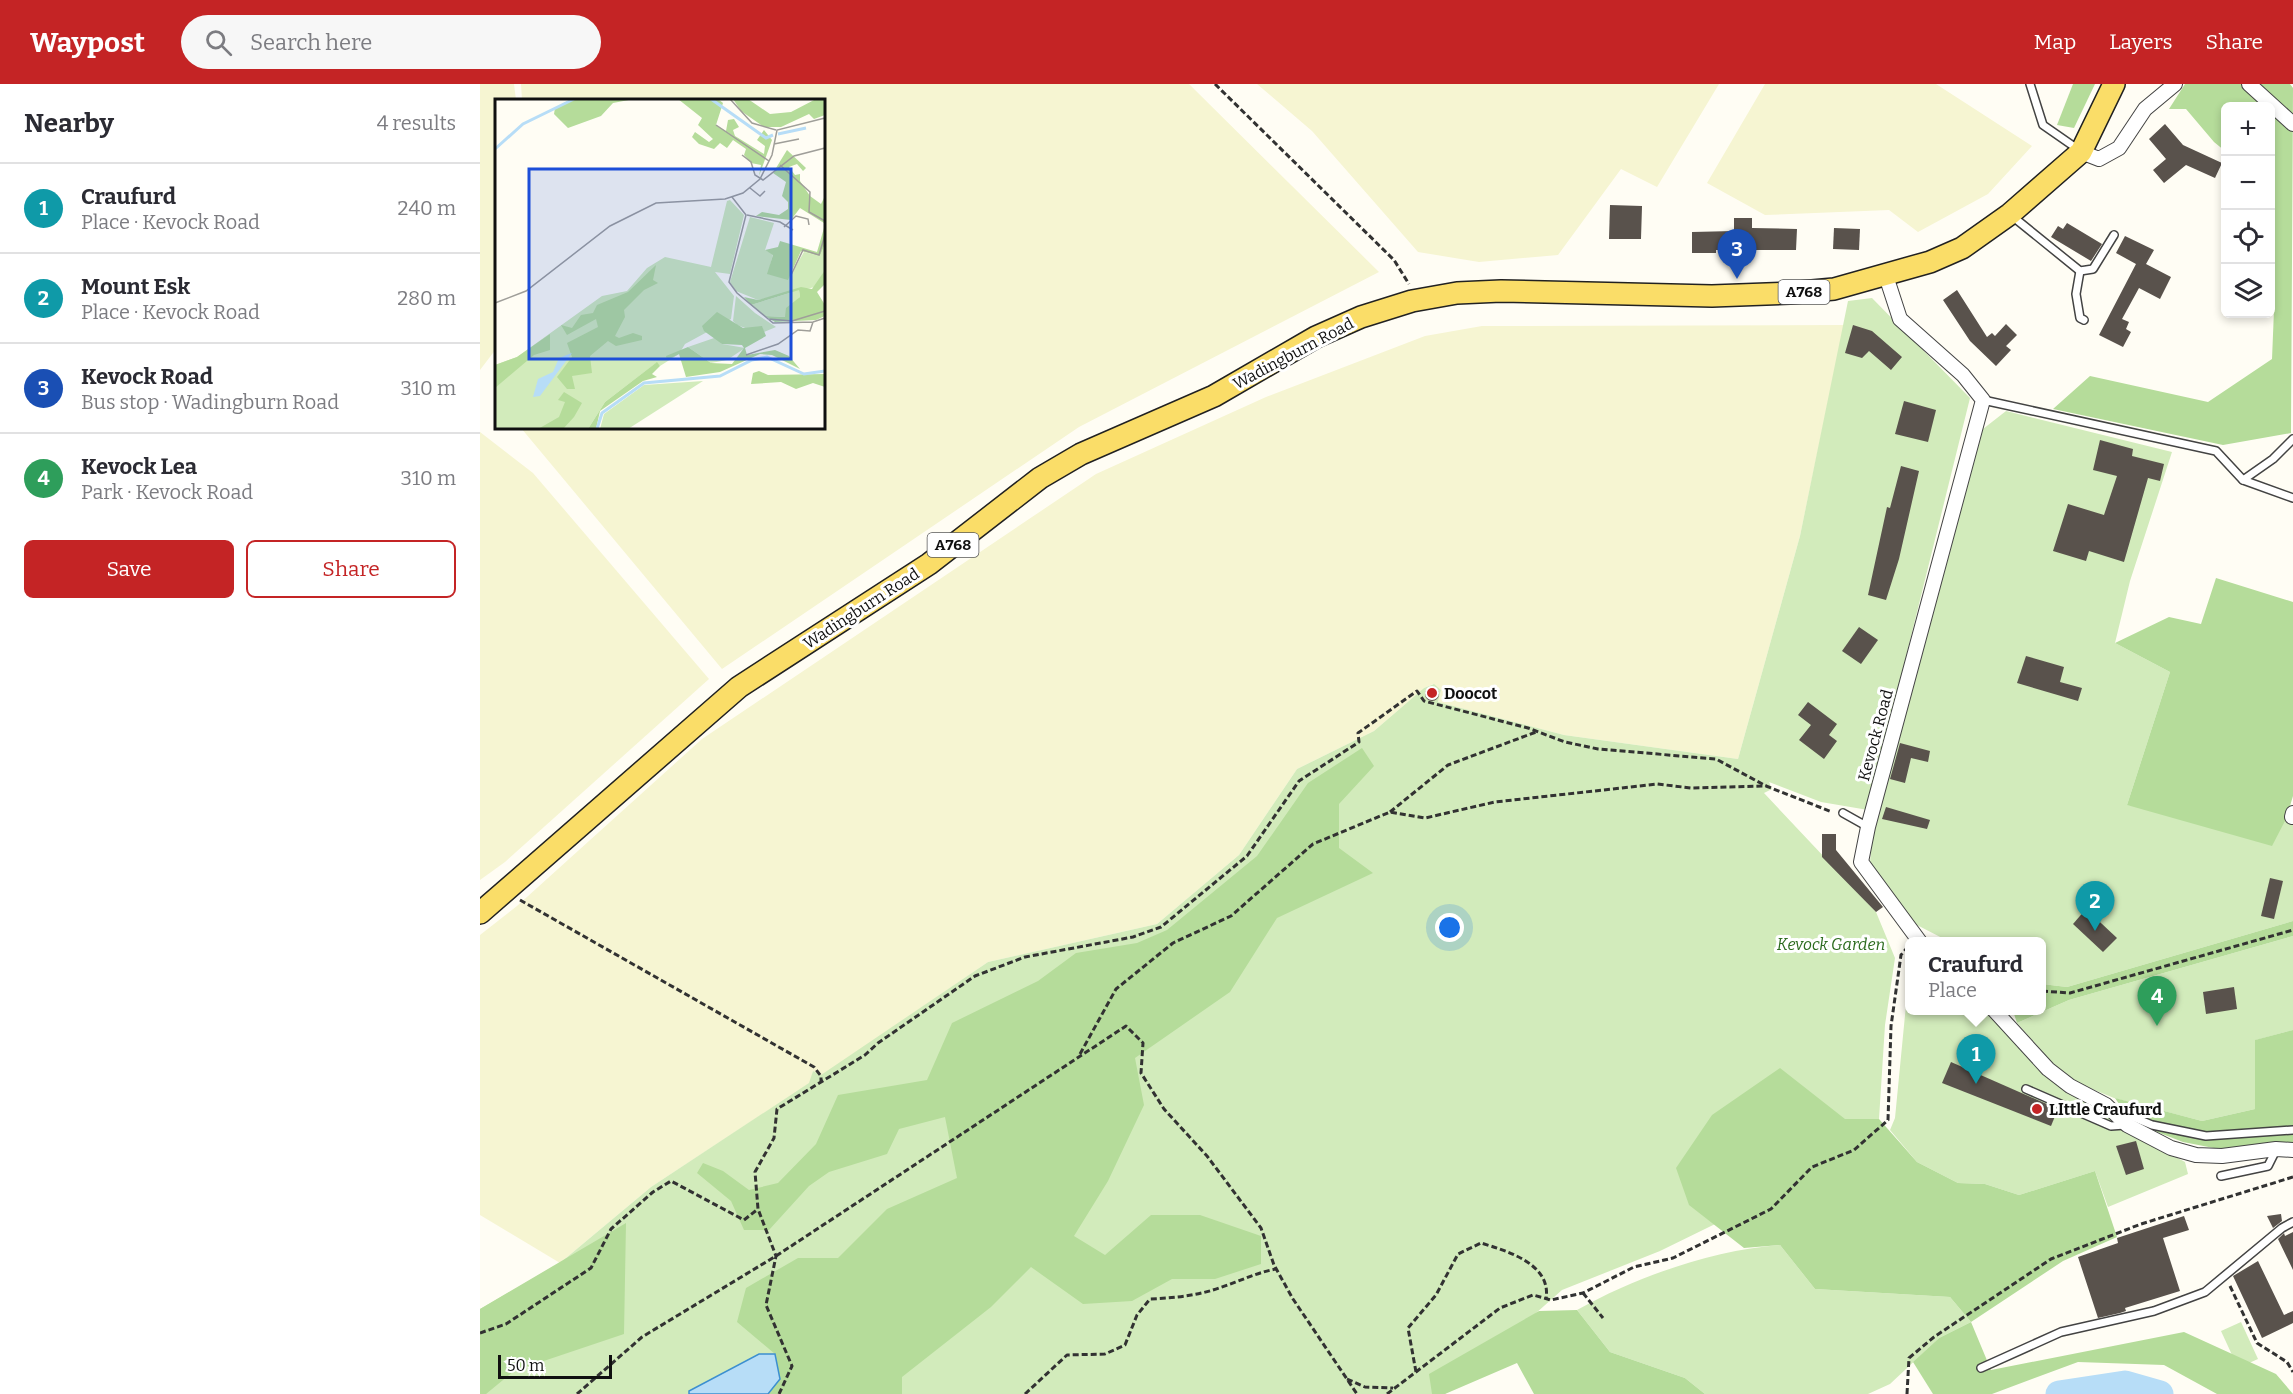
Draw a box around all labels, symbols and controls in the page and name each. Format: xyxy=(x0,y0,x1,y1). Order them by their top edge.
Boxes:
search box xyxy=(181,15,601,69)
text: Waypost xyxy=(30,26,145,59)
icon: search xyxy=(202,26,235,59)
text: Search here xyxy=(250,29,372,56)
text: Map xyxy=(2034,29,2076,55)
text: Layers xyxy=(2109,29,2173,55)
text: Share xyxy=(2206,29,2263,55)
inset map xyxy=(495,99,825,429)
map controls xyxy=(2221,102,2275,318)
button: + xyxy=(2221,102,2275,156)
text: Nearby xyxy=(24,108,114,139)
text: 4 results xyxy=(377,111,456,135)
button: − xyxy=(2221,156,2275,210)
text: Craufurd xyxy=(81,183,176,210)
text: 1 xyxy=(39,196,48,220)
text: 240 m xyxy=(398,196,456,220)
text: Place · Kevock Road xyxy=(81,210,260,234)
button: locate xyxy=(2221,210,2275,264)
pin: 3 xyxy=(1718,230,1756,279)
button: layers xyxy=(2221,264,2275,318)
text: Mount Esk xyxy=(81,273,190,300)
road number: A768 xyxy=(1778,280,1830,304)
text: 2 xyxy=(38,286,49,310)
text: 280 m xyxy=(397,286,456,310)
text: Place · Kevock Road xyxy=(81,300,260,324)
street label: Wadingburn Road xyxy=(1230,313,1357,393)
text: Kevock Road xyxy=(81,363,213,390)
text: 3 xyxy=(38,376,49,400)
text: 310 m xyxy=(401,376,456,400)
text: Bus stop · Wadingburn Road xyxy=(81,390,339,414)
text: Kevock Lea xyxy=(81,453,197,480)
text: 4 xyxy=(37,466,50,490)
text: 310 m xyxy=(401,466,456,490)
text: Park · Kevock Road xyxy=(81,480,253,504)
road number: A768 xyxy=(928,533,978,557)
button: Save xyxy=(24,540,234,598)
button: Share xyxy=(246,540,456,598)
street label: Wadingburn Road xyxy=(800,564,923,653)
place label: Doocot xyxy=(1444,684,1498,703)
marker: Doocot xyxy=(1425,686,1439,700)
street label: Kevock Road xyxy=(1854,687,1897,783)
pin: 2 xyxy=(2076,882,2114,931)
your location xyxy=(1435,913,1464,942)
park label: Kevock Garden xyxy=(1777,935,1885,954)
popup xyxy=(1905,937,2046,1015)
text: Craufurd xyxy=(1928,951,2023,978)
pin: 4 xyxy=(2138,976,2176,1026)
text: Place xyxy=(1928,978,1977,1002)
pin: 1 xyxy=(1956,1034,1996,1084)
place label: LIttle Craufurd xyxy=(2049,1100,2162,1119)
marker: LIttle Craufurd xyxy=(2030,1102,2044,1116)
scale bar xyxy=(498,1352,612,1380)
text: 50 m xyxy=(507,1356,544,1375)

